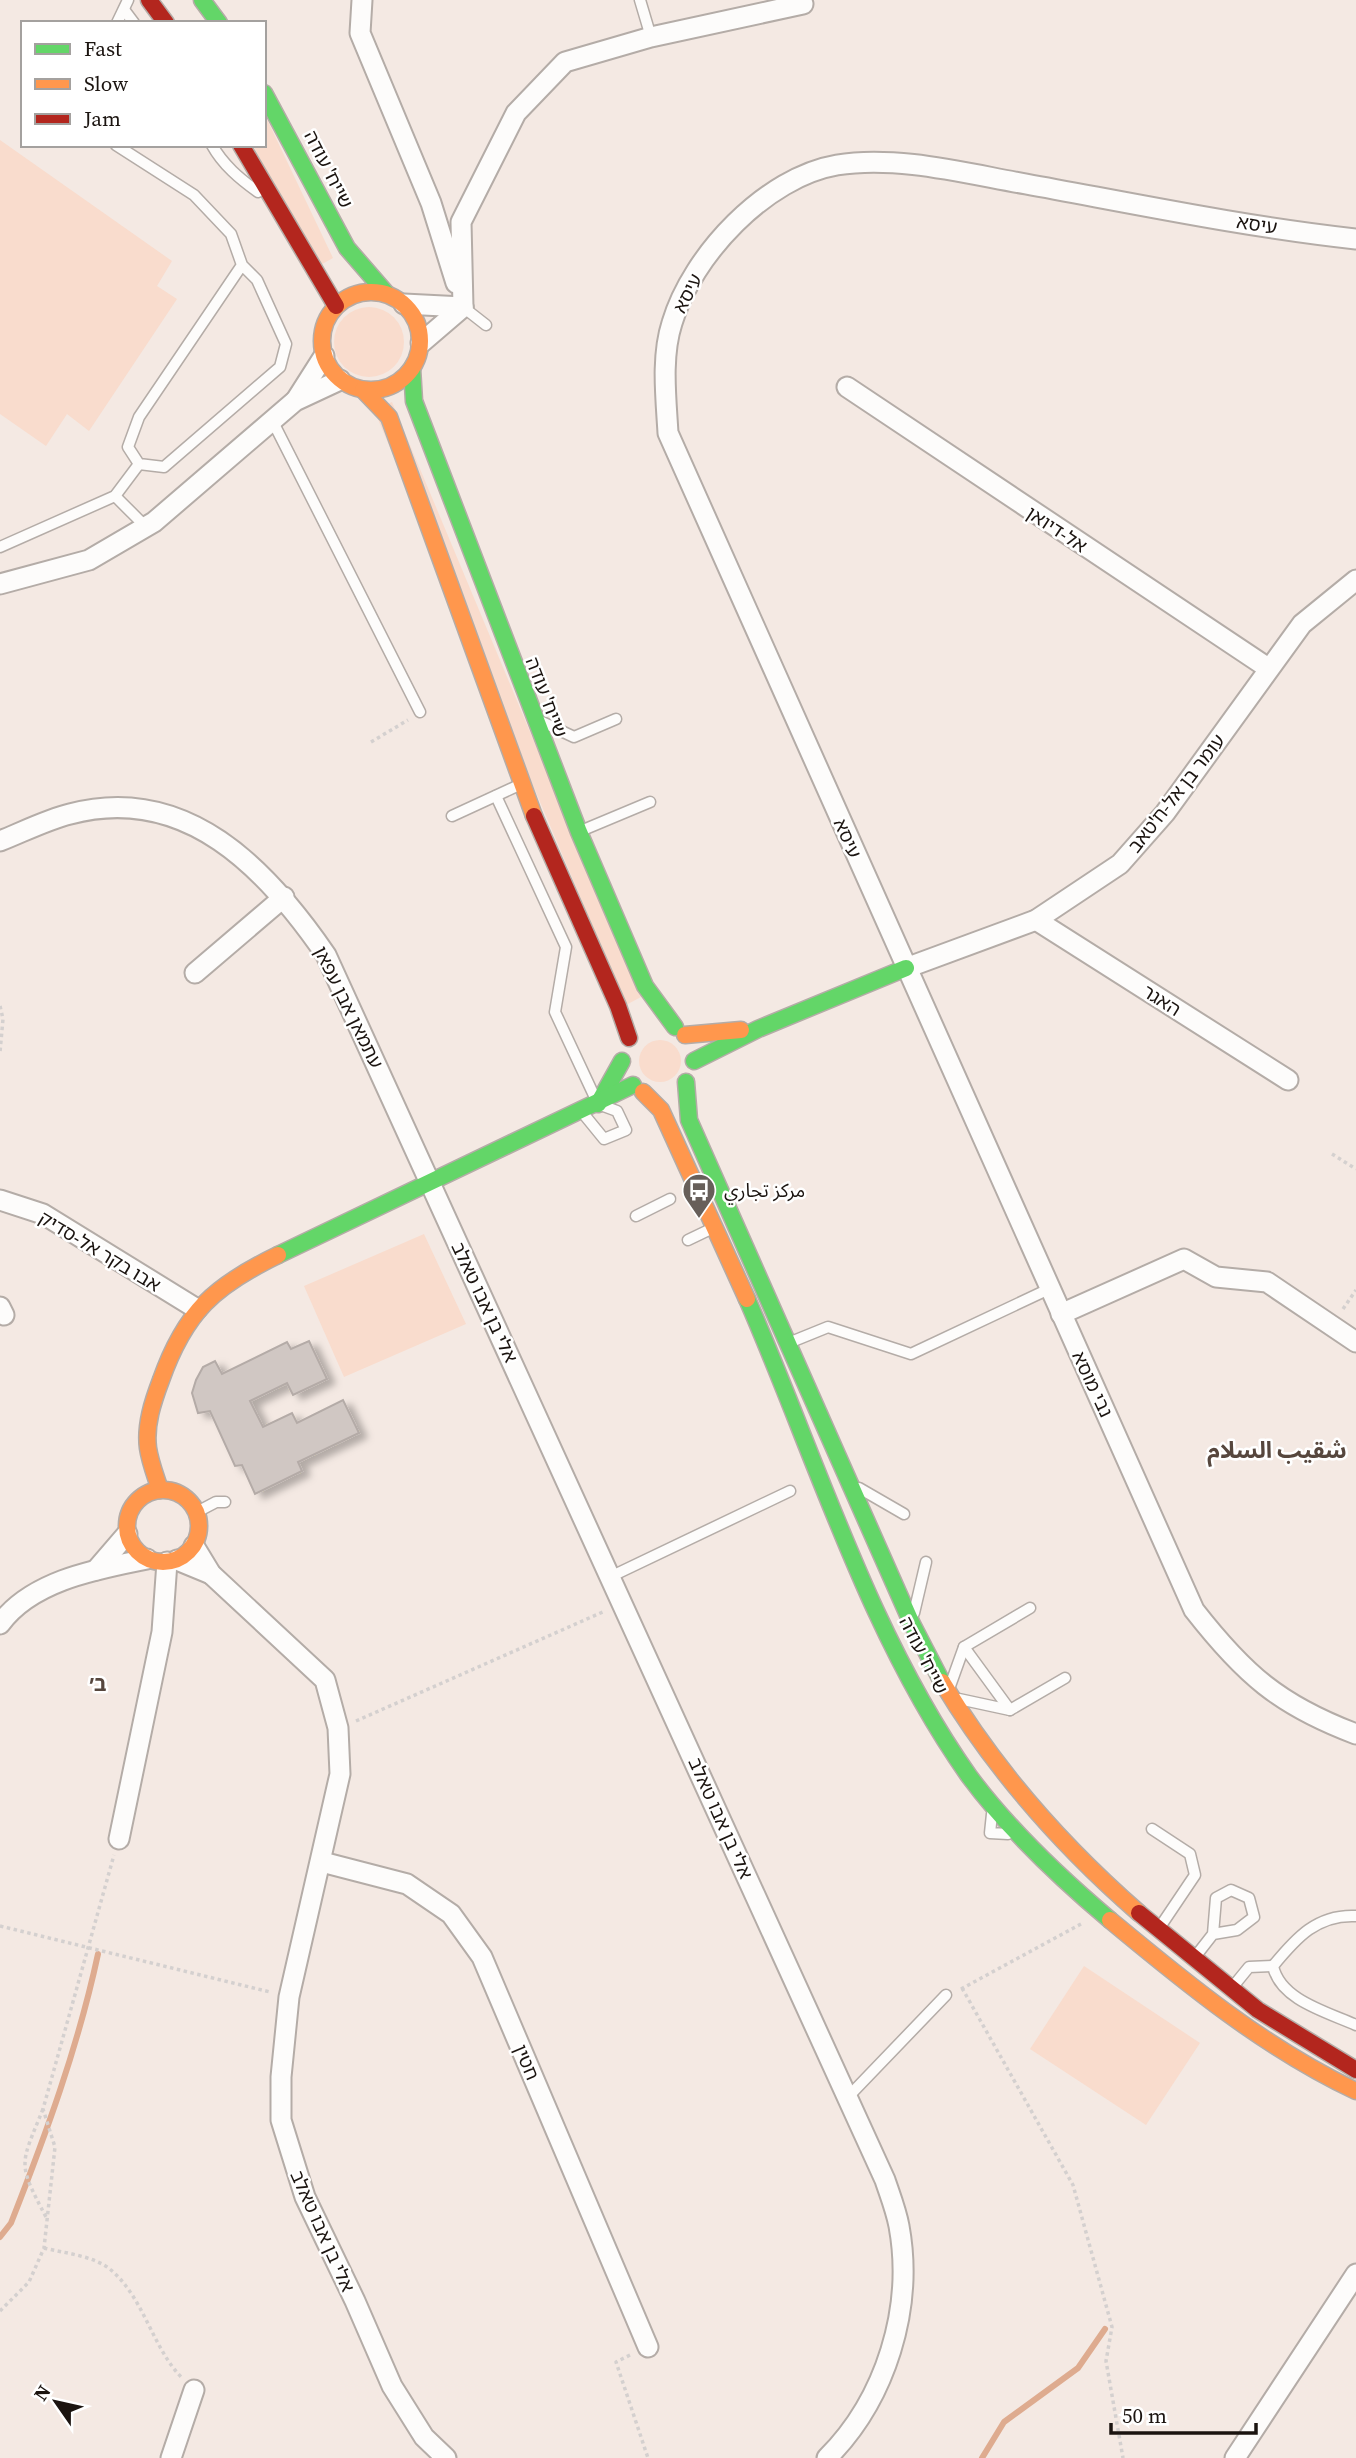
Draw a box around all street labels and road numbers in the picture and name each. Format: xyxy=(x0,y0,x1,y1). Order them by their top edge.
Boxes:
street label: שייח' עודה xyxy=(298,126,360,212)
street label: עיסא xyxy=(1235,208,1279,240)
street label: עיסא xyxy=(666,269,708,317)
street label: אל-דיואן xyxy=(1022,500,1092,558)
street label: שייח' עודה xyxy=(520,653,574,741)
street label: עומר בן אל-ח'טאב xyxy=(1121,728,1231,858)
street label: עיסא xyxy=(828,814,868,862)
street label: עתמאן אבן עפאן xyxy=(308,941,390,1073)
street label: האגר xyxy=(1138,978,1186,1022)
street label: אבו בקר אל-סדיק xyxy=(34,1204,166,1298)
street label: אלי בן אבו טאלב xyxy=(446,1237,524,1367)
street label: נבי מוסא xyxy=(1066,1347,1120,1421)
street label: שייח' עודה xyxy=(893,1612,955,1698)
street label: אלי בן אבו טאלב xyxy=(683,1753,759,1883)
street label: חטין xyxy=(508,2040,546,2084)
street label: אלי בן אבו טאלב xyxy=(285,2166,361,2296)

